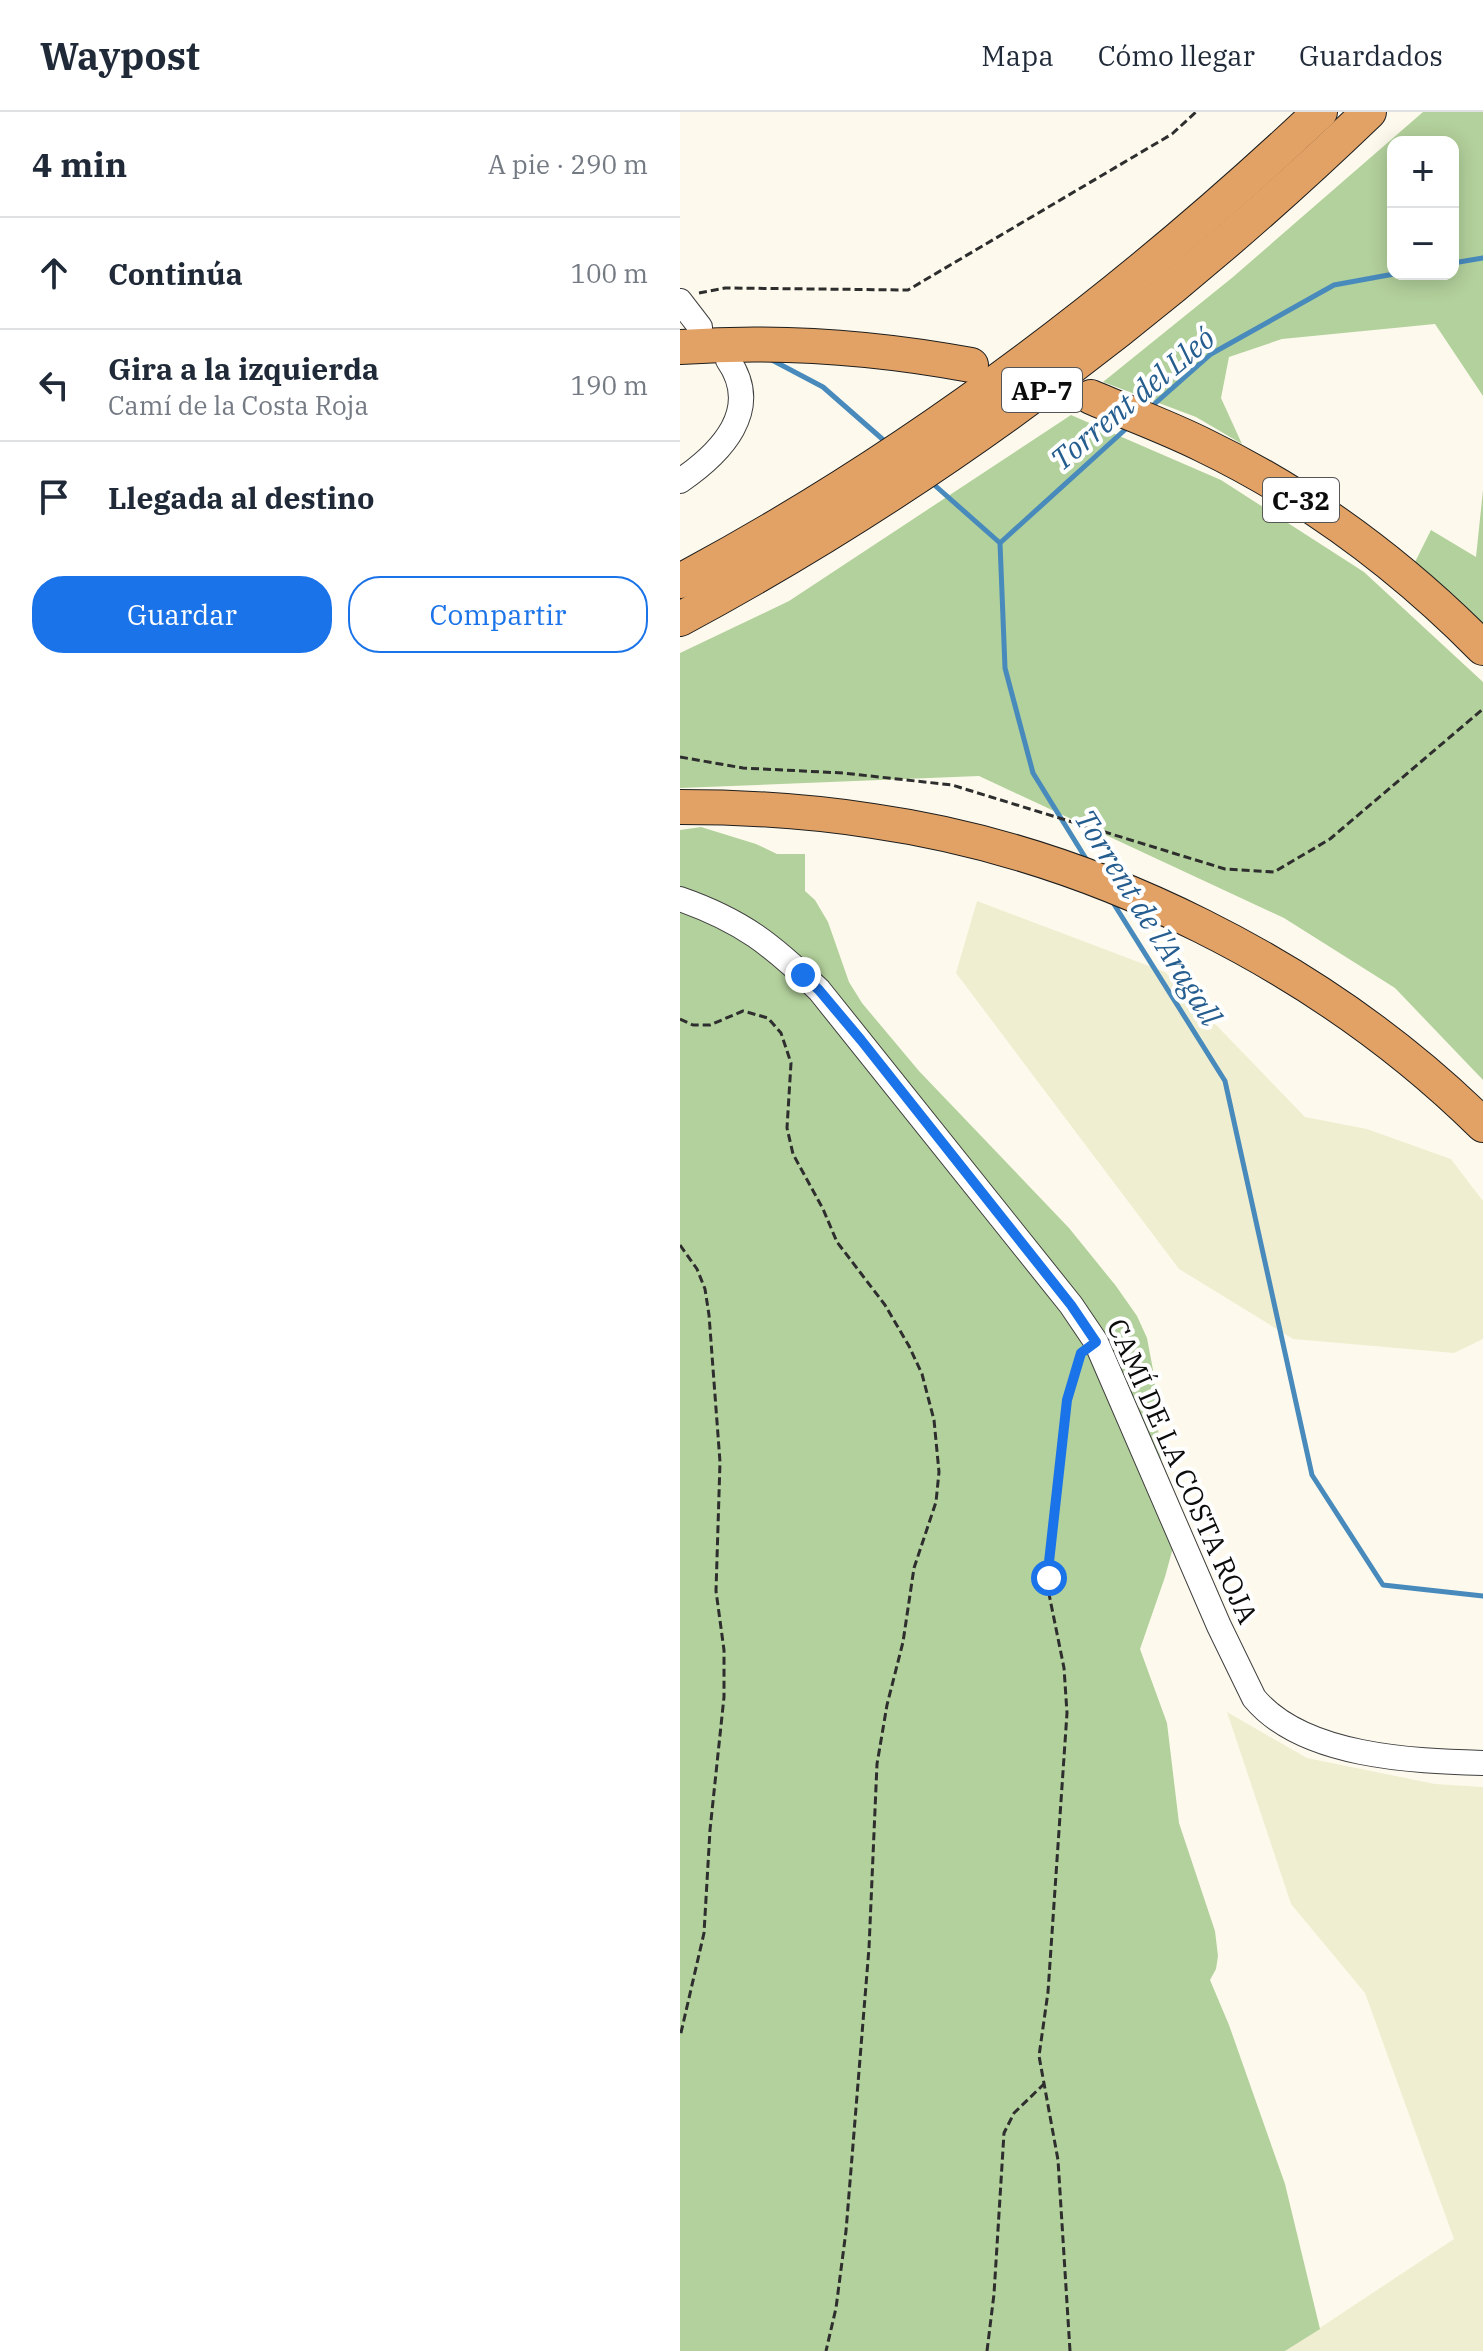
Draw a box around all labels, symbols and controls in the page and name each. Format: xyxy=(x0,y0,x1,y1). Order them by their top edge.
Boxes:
text: Waypost xyxy=(40,31,200,80)
text: Mapa xyxy=(981,37,1054,74)
text: Cómo llegar xyxy=(1098,37,1255,74)
text: Guardados xyxy=(1299,37,1443,74)
map controls xyxy=(1387,136,1459,280)
button: + xyxy=(1387,136,1459,208)
text: 4 min xyxy=(32,142,127,186)
text: A pie · 290 m xyxy=(488,147,648,181)
button: − xyxy=(1387,208,1459,280)
icon: ahead xyxy=(32,251,76,295)
text: Continúa xyxy=(108,254,243,293)
text: 100 m xyxy=(570,256,648,290)
water label: Torrent del Lleó xyxy=(1042,318,1222,478)
text: Gira a la izquierda xyxy=(108,349,379,388)
icon: left xyxy=(32,363,76,407)
text: 190 m xyxy=(570,368,648,402)
road number: AP-7 xyxy=(1002,368,1082,412)
text: Camí de la Costa Roja xyxy=(108,388,369,422)
icon: arrive xyxy=(32,475,76,519)
text: Llegada al destino xyxy=(108,478,374,517)
road number: C-32 xyxy=(1263,478,1339,522)
button: Guardar xyxy=(32,576,332,653)
button: Compartir xyxy=(348,576,648,653)
water label: Torrent de l'Aragall xyxy=(1067,802,1232,1033)
route end xyxy=(785,957,821,993)
street label: CAMÍ DE LA COSTA ROJA xyxy=(1099,1313,1267,1629)
route start xyxy=(1031,1560,1067,1596)

